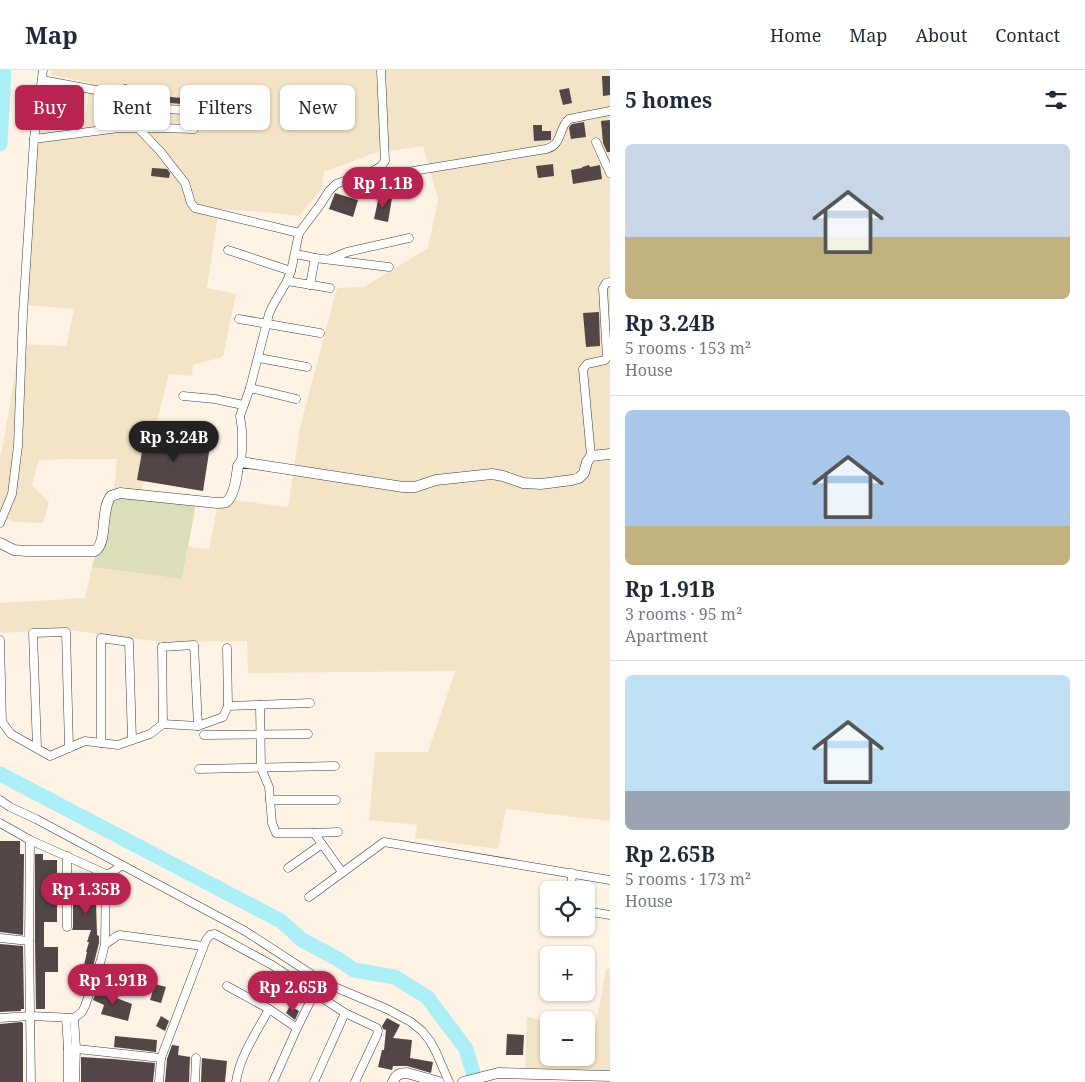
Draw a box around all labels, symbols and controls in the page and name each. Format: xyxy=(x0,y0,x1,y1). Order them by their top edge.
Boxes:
text: Map xyxy=(25,18,78,51)
text: Home xyxy=(770,23,821,47)
text: Map xyxy=(849,23,887,47)
text: About xyxy=(915,23,967,47)
text: Contact xyxy=(995,23,1060,47)
chip: Buy xyxy=(15,85,84,130)
chip: Rent xyxy=(94,85,170,130)
chip: Filters xyxy=(180,85,270,130)
chip: New xyxy=(280,85,355,130)
text: 5 homes xyxy=(625,86,712,114)
icon: filters xyxy=(1042,86,1070,114)
pin: Rp 1.1B xyxy=(337,166,429,209)
text: Rp 1.1B xyxy=(353,172,413,194)
icon: home xyxy=(803,177,893,267)
text: Rp 3.24B xyxy=(625,309,715,337)
text: 5 rooms · 153 m² xyxy=(625,337,751,359)
text: House xyxy=(625,359,673,381)
pin: Rp 3.24B xyxy=(122,420,226,463)
text: Rp 3.24B xyxy=(140,426,208,448)
icon: home xyxy=(803,442,893,532)
text: Rp 1.91B xyxy=(625,575,715,603)
text: 3 rooms · 95 m² xyxy=(625,603,742,625)
text: Apartment xyxy=(625,625,708,647)
icon: home xyxy=(803,707,893,797)
text: Rp 2.65B xyxy=(625,840,715,868)
text: 5 rooms · 173 m² xyxy=(625,868,751,890)
pin: Rp 1.35B xyxy=(34,872,138,915)
text: Rp 1.35B xyxy=(52,878,120,900)
map controls xyxy=(540,881,595,1066)
button: locate xyxy=(540,881,595,936)
text: House xyxy=(625,890,673,912)
button: + xyxy=(540,946,595,1001)
pin: Rp 1.91B xyxy=(61,964,165,1006)
text: Rp 1.91B xyxy=(79,969,147,991)
pin: Rp 2.65B xyxy=(241,970,345,1013)
text: Rp 2.65B xyxy=(259,976,327,998)
button: − xyxy=(540,1011,595,1066)

